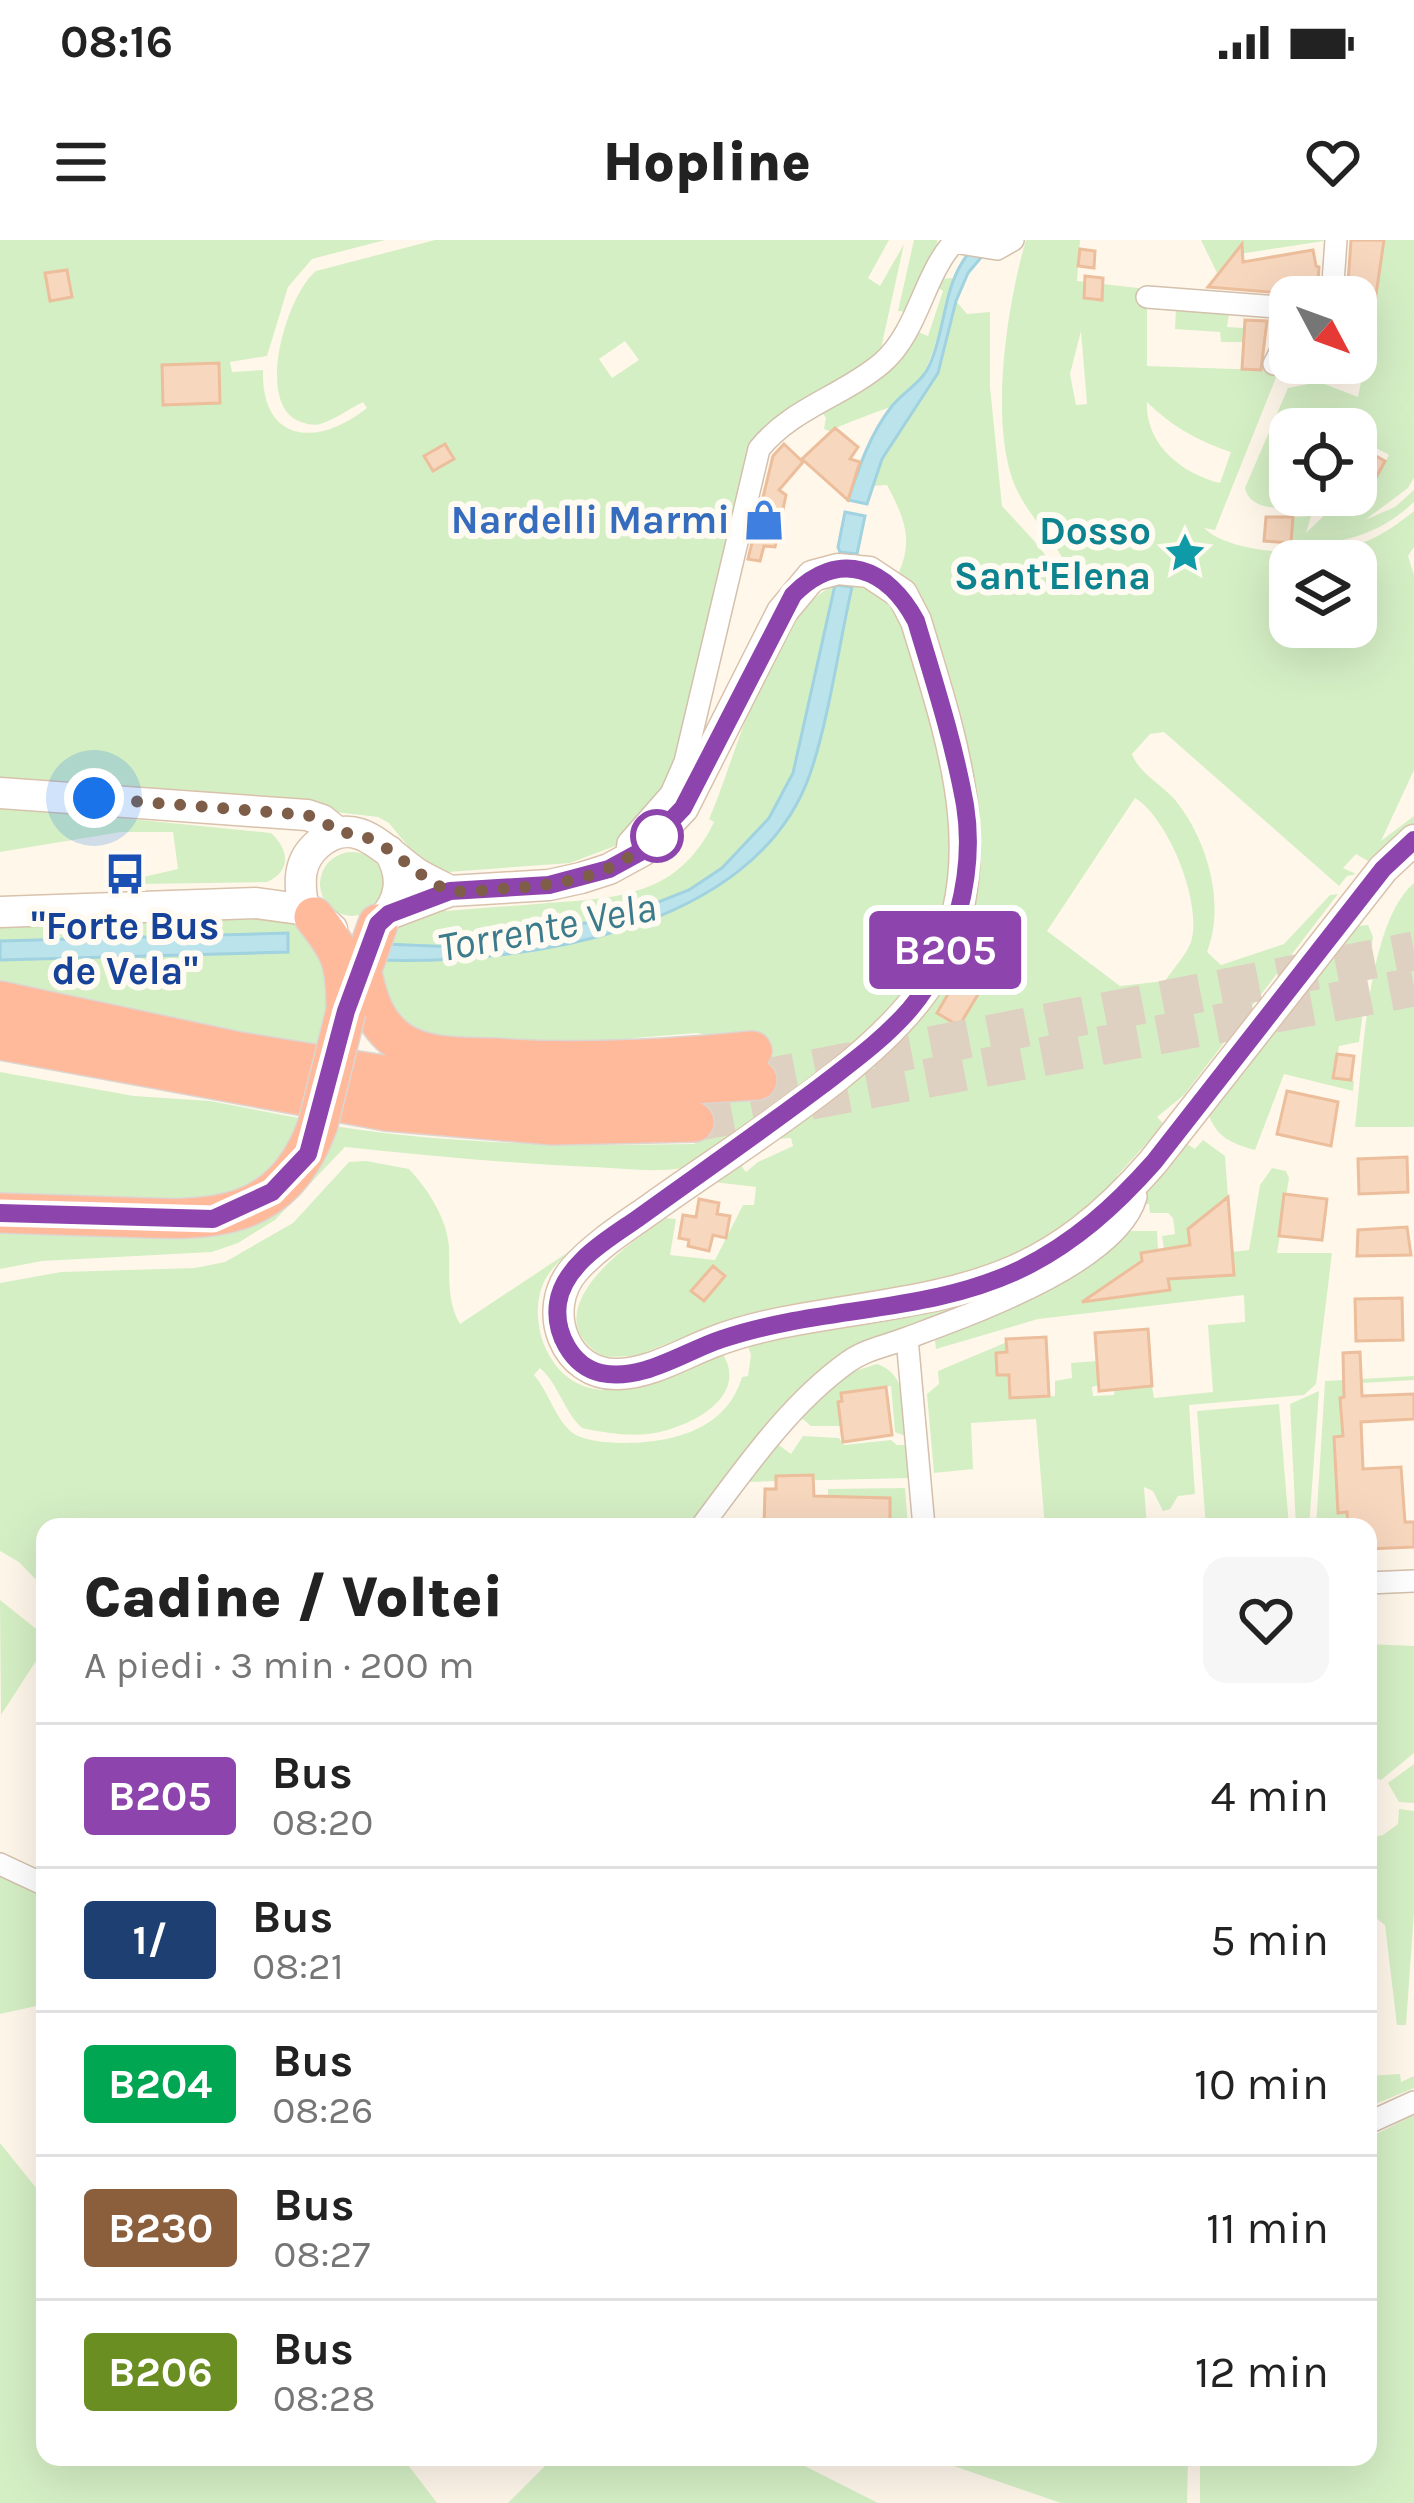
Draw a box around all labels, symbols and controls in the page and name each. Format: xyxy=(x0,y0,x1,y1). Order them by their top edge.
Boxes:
text: 08:16 xyxy=(60,16,173,68)
icon: menu xyxy=(48,129,114,195)
icon: heart xyxy=(1300,129,1366,195)
text: Hopline xyxy=(603,130,811,194)
north arrow xyxy=(1269,276,1377,384)
map controls xyxy=(1269,276,1377,648)
button: locate xyxy=(1269,408,1377,516)
place label: Nardelli Marmi xyxy=(451,497,730,543)
shop icon: Nardelli Marmi xyxy=(741,497,787,543)
place label: Dosso Sant'Elena xyxy=(954,508,1151,599)
place icon: Dosso Sant'Elena xyxy=(1162,530,1208,576)
button: layers xyxy=(1269,540,1377,648)
your location xyxy=(64,768,124,828)
unlabelled marker xyxy=(632,811,682,861)
bus stop icon: "Forte Bus de Vela" xyxy=(102,851,148,897)
water label: Torrente Vela xyxy=(434,881,660,973)
place label: "Forte Bus de Vela" xyxy=(31,903,219,994)
line badge: B205 xyxy=(861,911,1029,989)
text: B205 xyxy=(893,925,997,975)
button: heart xyxy=(1203,1557,1329,1683)
text: Cadine / Voltei xyxy=(84,1564,503,1630)
text: A piedi · 3 min · 200 m xyxy=(84,1642,474,1688)
text: Bus xyxy=(272,1747,353,1799)
text: 4 min xyxy=(1211,1770,1329,1822)
text: B205 xyxy=(108,1771,212,1821)
text: 08:20 xyxy=(272,1799,374,1845)
text: Bus xyxy=(252,1891,333,1943)
text: 5 min xyxy=(1210,1914,1329,1966)
text: 1/ xyxy=(133,1915,167,1965)
text: 08:21 xyxy=(252,1943,344,1989)
text: Bus xyxy=(272,2035,353,2087)
text: 10 min xyxy=(1194,2058,1329,2110)
text: B204 xyxy=(108,2059,212,2109)
text: 08:26 xyxy=(272,2087,373,2133)
text: Bus xyxy=(273,2179,354,2231)
text: 11 min xyxy=(1206,2202,1329,2254)
text: B230 xyxy=(108,2203,213,2253)
text: 08:27 xyxy=(273,2231,370,2277)
text: Bus xyxy=(273,2323,354,2375)
text: 12 min xyxy=(1195,2346,1329,2398)
text: B206 xyxy=(108,2347,213,2397)
text: 08:28 xyxy=(273,2375,375,2421)

